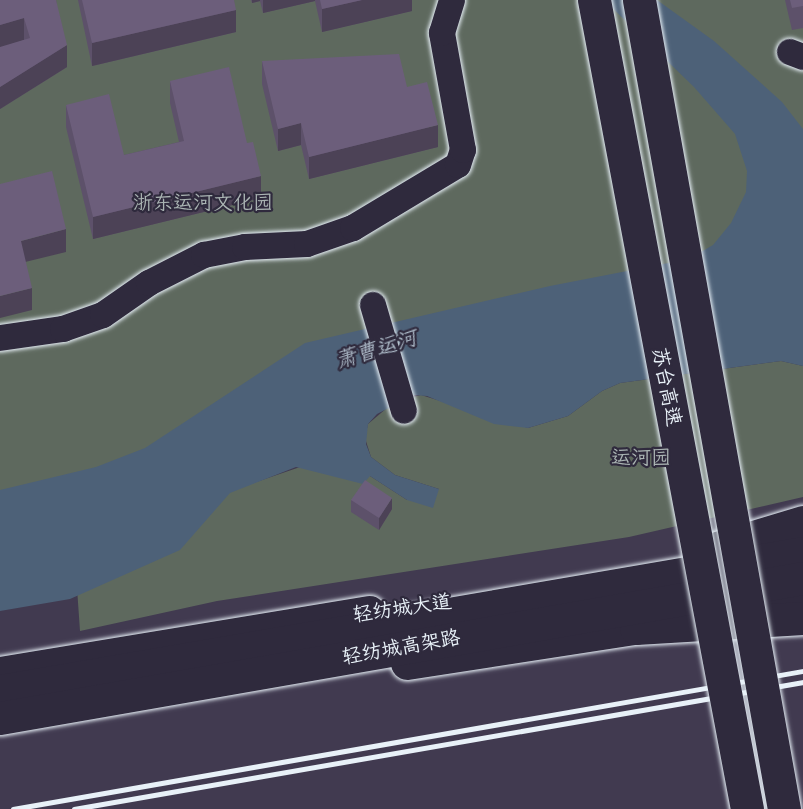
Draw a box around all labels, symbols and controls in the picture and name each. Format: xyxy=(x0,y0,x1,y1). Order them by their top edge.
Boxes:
park label: 浙东运河文化园 xyxy=(133,190,273,214)
water label: 萧曹运河 xyxy=(332,325,420,373)
street label: 苏台高速 xyxy=(648,345,686,429)
park label: 运河园 xyxy=(611,445,671,469)
street label: 轻纺城大道 xyxy=(351,589,453,627)
street label: 轻纺城高架路 xyxy=(340,625,462,669)

